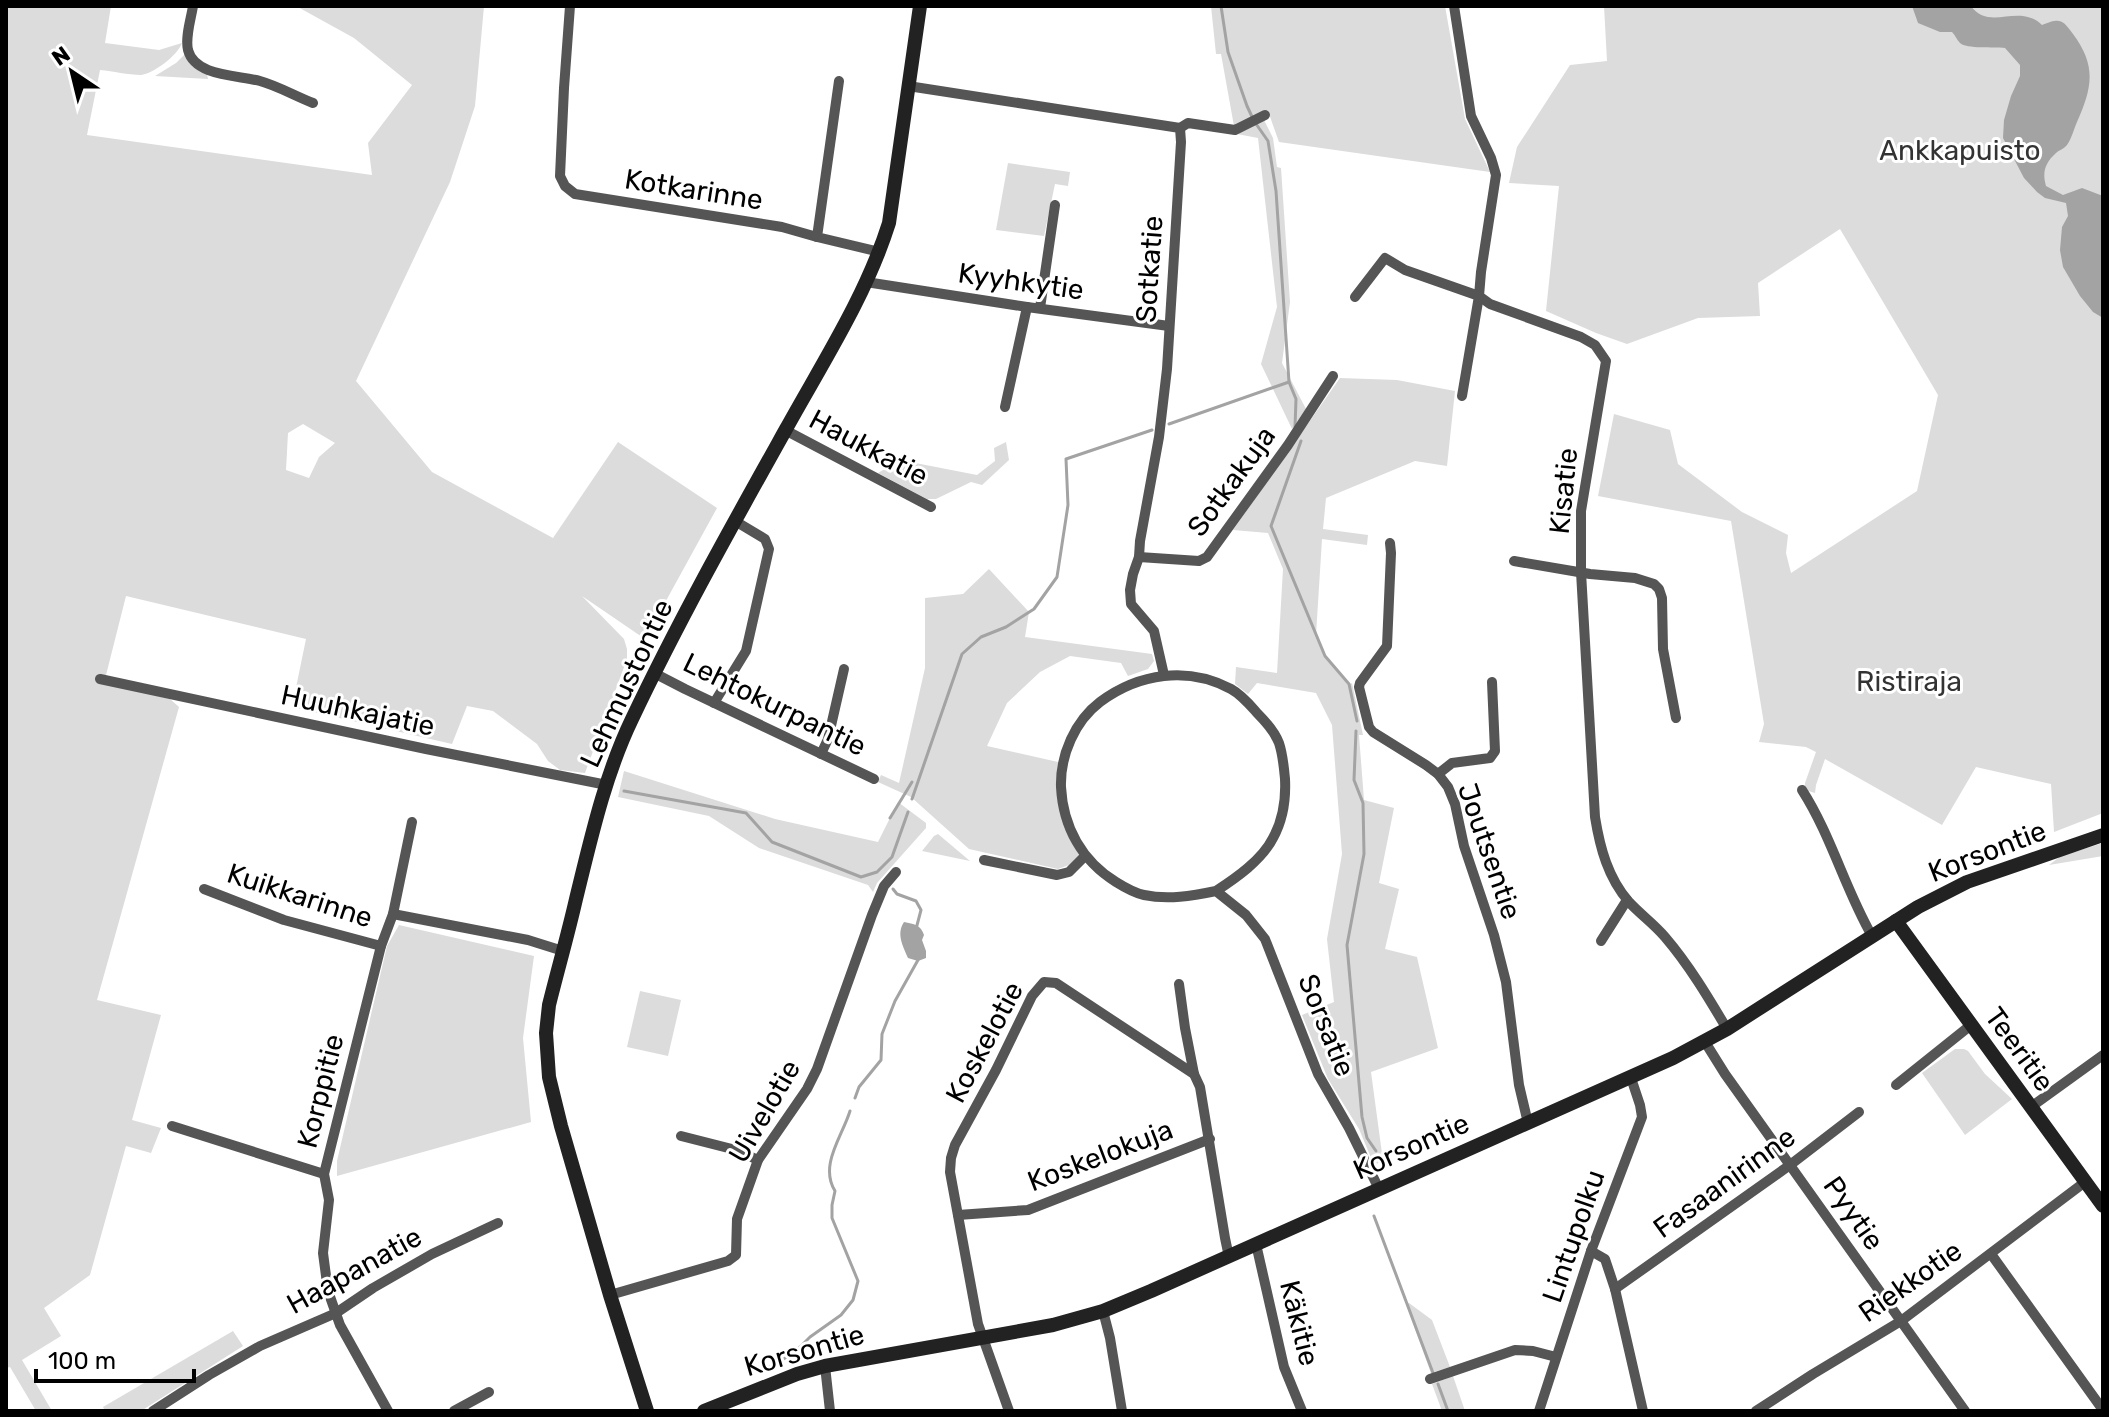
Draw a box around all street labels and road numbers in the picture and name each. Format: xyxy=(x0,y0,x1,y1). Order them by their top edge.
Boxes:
street label: Kotkarinne xyxy=(622,162,765,217)
street label: Sotkatie xyxy=(1129,214,1170,324)
street label: Kyyhkytie xyxy=(956,256,1086,307)
street label: Haukkatie xyxy=(804,402,934,492)
street label: Sotkakuja xyxy=(1180,420,1282,543)
street label: Kisatie xyxy=(1543,446,1584,536)
street label: Lehmustontie xyxy=(573,594,680,772)
street label: Lehtokurpantie xyxy=(678,646,872,763)
street label: Huuhkajatie xyxy=(278,678,438,743)
street label: Joutsentie xyxy=(1451,779,1528,924)
street label: Korsontie xyxy=(1924,814,2051,889)
street label: Kuikkarinne xyxy=(223,856,377,934)
street label: Sorsatie xyxy=(1291,969,1362,1081)
street label: Koskelotie xyxy=(939,976,1030,1108)
street label: Teeritie xyxy=(1978,1001,2061,1098)
street label: Korppitie xyxy=(290,1031,351,1152)
street label: Uivelotie xyxy=(722,1054,807,1169)
street label: Korsontie xyxy=(1348,1106,1474,1187)
street label: Koskelokuja xyxy=(1023,1113,1177,1198)
street label: Fasaanirinne xyxy=(1647,1120,1802,1245)
street label: Lintupolku xyxy=(1535,1166,1612,1307)
street label: Pyytie xyxy=(1816,1170,1891,1256)
street label: Haapanatie xyxy=(281,1220,427,1321)
street label: Riekkotie xyxy=(1852,1234,1968,1329)
street label: Käkitie xyxy=(1273,1277,1326,1369)
street label: Korsontie xyxy=(740,1318,868,1383)

